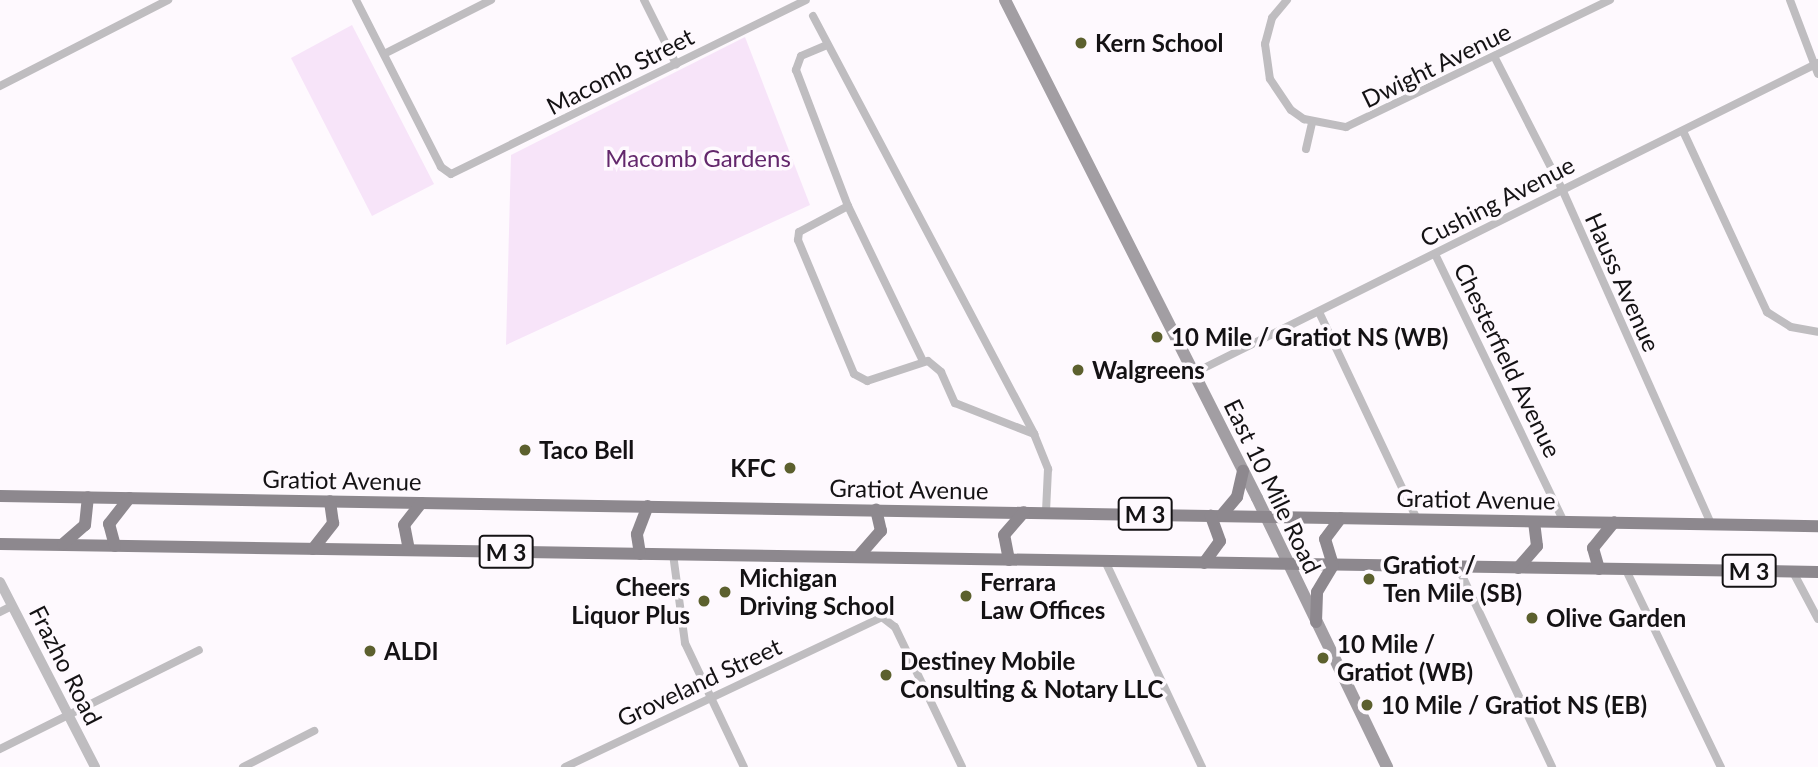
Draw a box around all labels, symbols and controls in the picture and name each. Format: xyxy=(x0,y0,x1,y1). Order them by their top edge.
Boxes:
street label: Dwight Avenue xyxy=(1357,16,1515,114)
street label: Macomb Street xyxy=(542,22,698,120)
place label: Kern School xyxy=(1095,29,1223,57)
marker: Kern School xyxy=(1073,35,1089,51)
park label: Macomb Gardens xyxy=(605,144,791,172)
street label: Cushing Avenue xyxy=(1415,150,1579,252)
street label: Hauss Avenue xyxy=(1579,208,1667,356)
street label: Chesterfield Avenue xyxy=(1448,258,1568,462)
place label: 10 Mile / Gratiot NS (WB) xyxy=(1171,323,1448,351)
marker: 10 Mile / Gratiot NS (WB) xyxy=(1149,329,1165,345)
place label: Walgreens xyxy=(1092,356,1205,384)
marker: Walgreens xyxy=(1070,362,1086,378)
street label: East 10 Mile Road xyxy=(1218,394,1328,578)
place label: Taco Bell xyxy=(539,436,634,464)
marker: Taco Bell xyxy=(517,442,533,458)
place label: KFC xyxy=(730,454,776,482)
marker: KFC xyxy=(782,460,798,476)
street label: Gratiot Avenue xyxy=(262,464,422,496)
street label: Gratiot Avenue xyxy=(829,473,989,505)
street label: Gratiot Avenue xyxy=(1396,483,1556,515)
road number: M 3 xyxy=(1117,494,1173,534)
road number: M 3 xyxy=(478,532,534,572)
place label: Gratiot / Ten Mile (SB) xyxy=(1383,551,1522,607)
road number: M 3 xyxy=(1721,552,1777,590)
place label: Michigan Driving School xyxy=(739,564,895,620)
place label: Ferrara Law Offices xyxy=(980,568,1106,624)
marker: Gratiot / Ten Mile (SB) xyxy=(1361,571,1377,587)
place label: Cheers Liquor Plus xyxy=(571,573,690,629)
marker: Michigan Driving School xyxy=(717,584,733,600)
marker: Ferrara Law Offices xyxy=(958,588,974,604)
marker: Cheers Liquor Plus xyxy=(696,593,712,609)
street label: Frazho Road xyxy=(24,600,108,730)
place label: Olive Garden xyxy=(1546,604,1686,632)
marker: Olive Garden xyxy=(1524,610,1540,626)
place label: 10 Mile / Gratiot (WB) xyxy=(1337,630,1473,686)
street label: Groveland Street xyxy=(613,631,785,733)
place label: ALDI xyxy=(384,637,439,665)
marker: ALDI xyxy=(362,643,378,659)
place label: Destiney Mobile Consulting & Notary LLC xyxy=(900,647,1164,703)
marker: 10 Mile / Gratiot (WB) xyxy=(1315,650,1331,666)
marker: Destiney Mobile Consulting & Notary LLC xyxy=(878,667,894,683)
place label: 10 Mile / Gratiot NS (EB) xyxy=(1381,691,1647,719)
marker: 10 Mile / Gratiot NS (EB) xyxy=(1359,697,1375,713)

